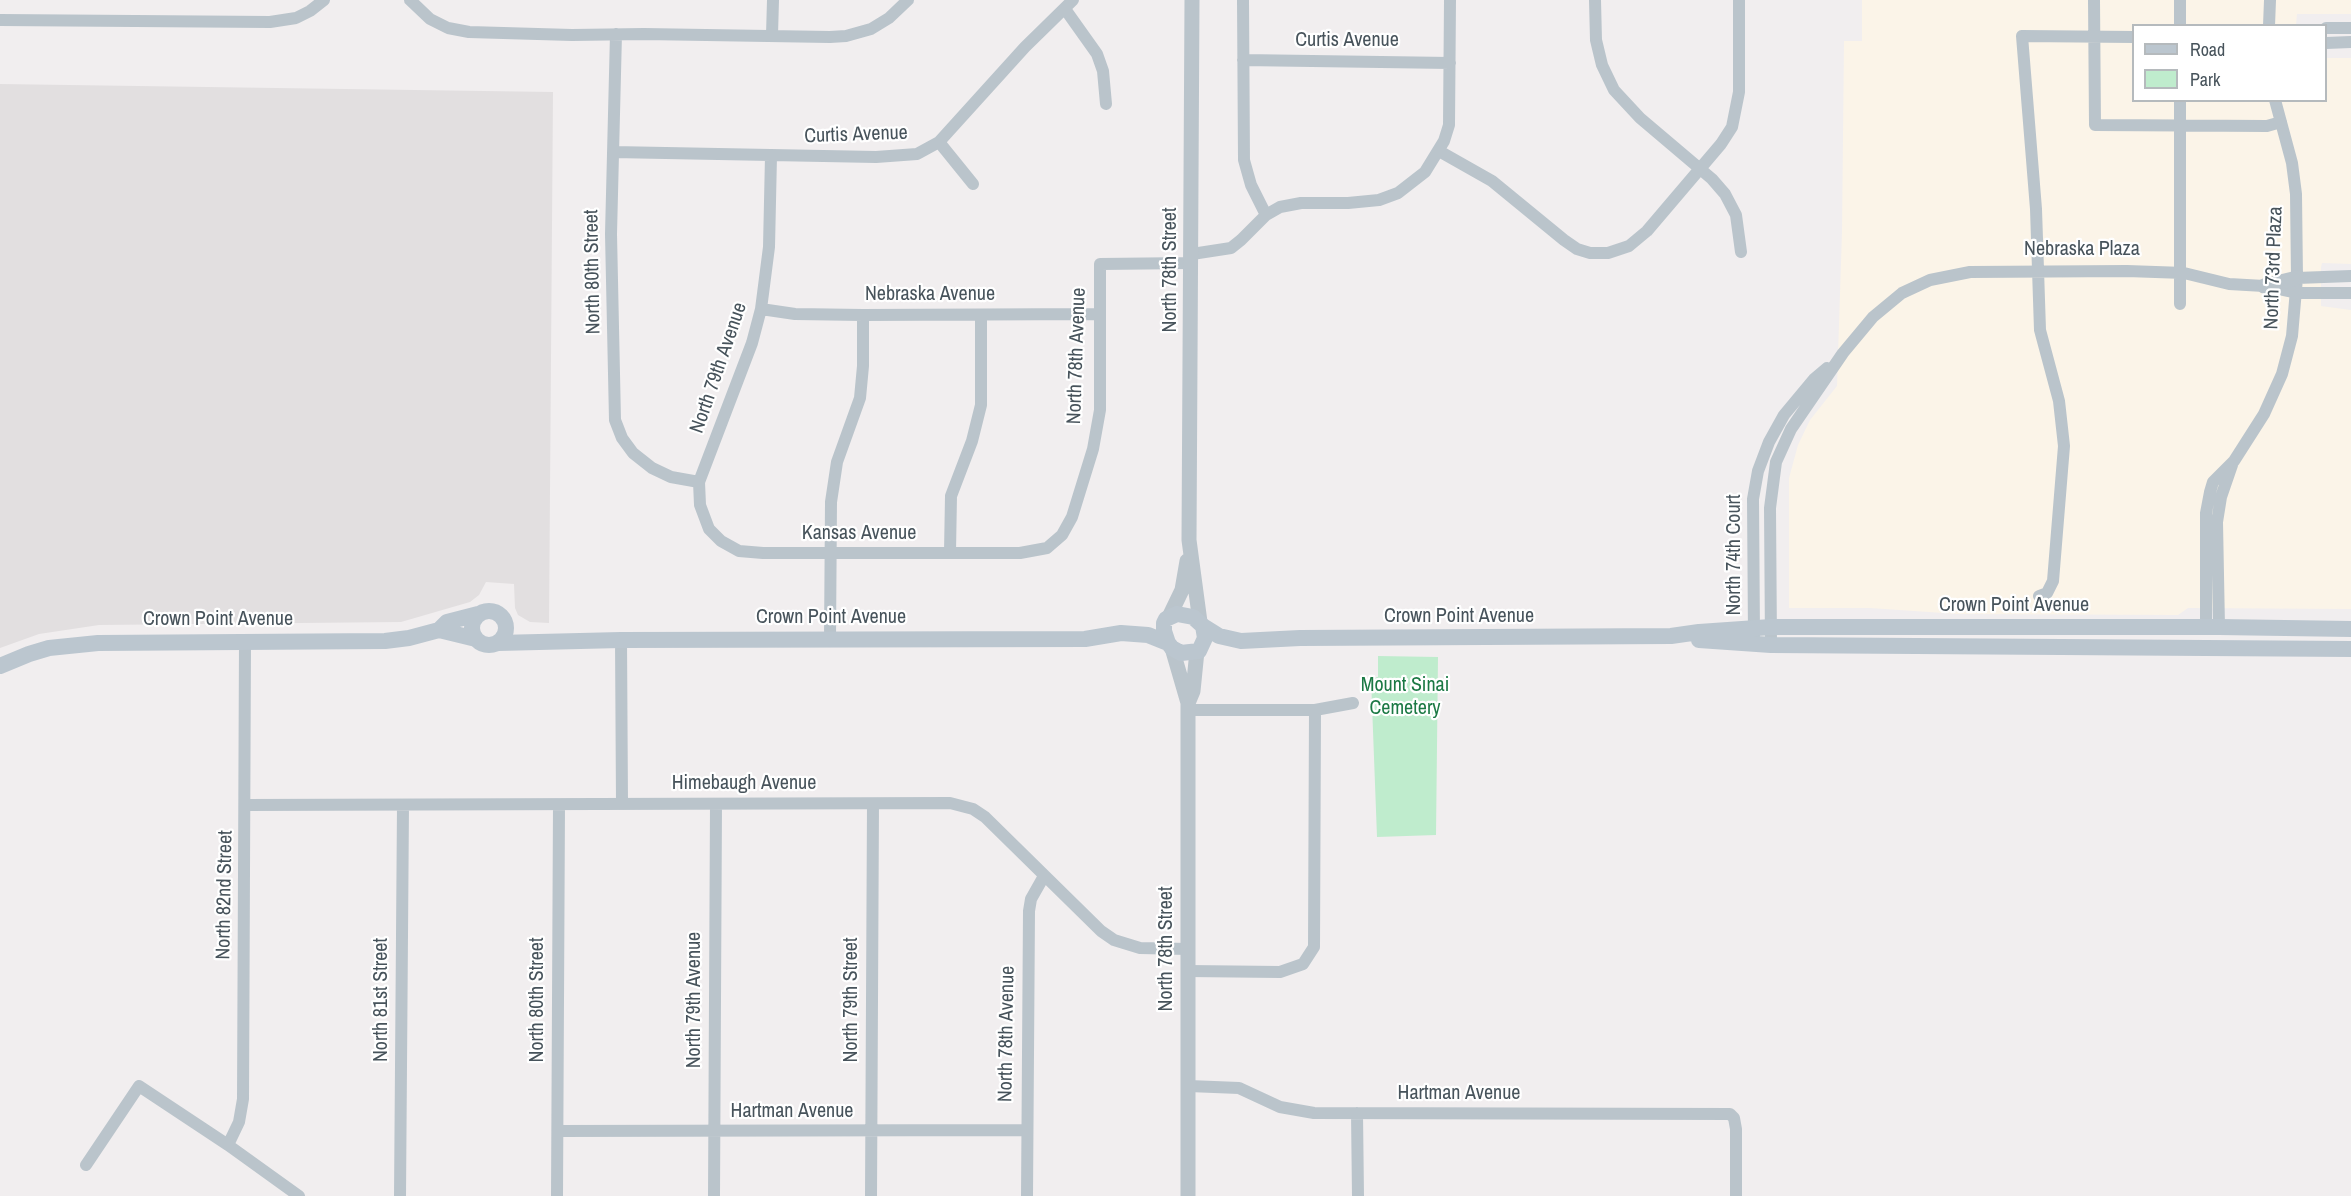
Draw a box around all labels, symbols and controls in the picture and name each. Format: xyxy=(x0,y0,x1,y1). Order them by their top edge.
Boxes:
legend xyxy=(2132,24,2327,102)
street label: Curtis Avenue xyxy=(1295,29,1399,53)
text: Road xyxy=(2190,37,2225,62)
text: Park xyxy=(2190,67,2220,92)
street label: Curtis Avenue xyxy=(804,121,908,149)
street label: North 73rd Plaza xyxy=(2260,206,2288,330)
street label: North 78th Street xyxy=(1159,208,1183,332)
street label: North 80th Street xyxy=(580,209,606,335)
street label: Nebraska Plaza xyxy=(2024,238,2140,262)
street label: Nebraska Avenue xyxy=(865,283,995,307)
street label: North 78th Avenue xyxy=(1063,287,1091,425)
street label: North 79th Avenue xyxy=(685,300,753,436)
street label: North 74th Court xyxy=(1723,494,1747,616)
street label: Kansas Avenue xyxy=(802,522,916,546)
street label: Crown Point Avenue xyxy=(1939,594,2089,618)
street label: Crown Point Avenue xyxy=(1384,605,1534,629)
street label: Crown Point Avenue xyxy=(756,606,906,630)
street label: Crown Point Avenue xyxy=(143,608,293,632)
park label: Mount Sinai Cemetery xyxy=(1361,674,1449,721)
street label: Himebaugh Avenue xyxy=(672,772,816,796)
street label: North 82nd Street xyxy=(212,830,238,960)
street label: North 78th Street xyxy=(1155,887,1179,1011)
street label: North 79th Avenue xyxy=(683,932,707,1068)
street label: North 81st Street xyxy=(370,938,394,1062)
street label: North 80th Street xyxy=(526,938,550,1062)
street label: North 79th Street xyxy=(840,938,864,1062)
street label: North 78th Avenue xyxy=(994,966,1020,1102)
street label: Hartman Avenue xyxy=(1398,1082,1520,1106)
street label: Hartman Avenue xyxy=(731,1100,853,1124)

